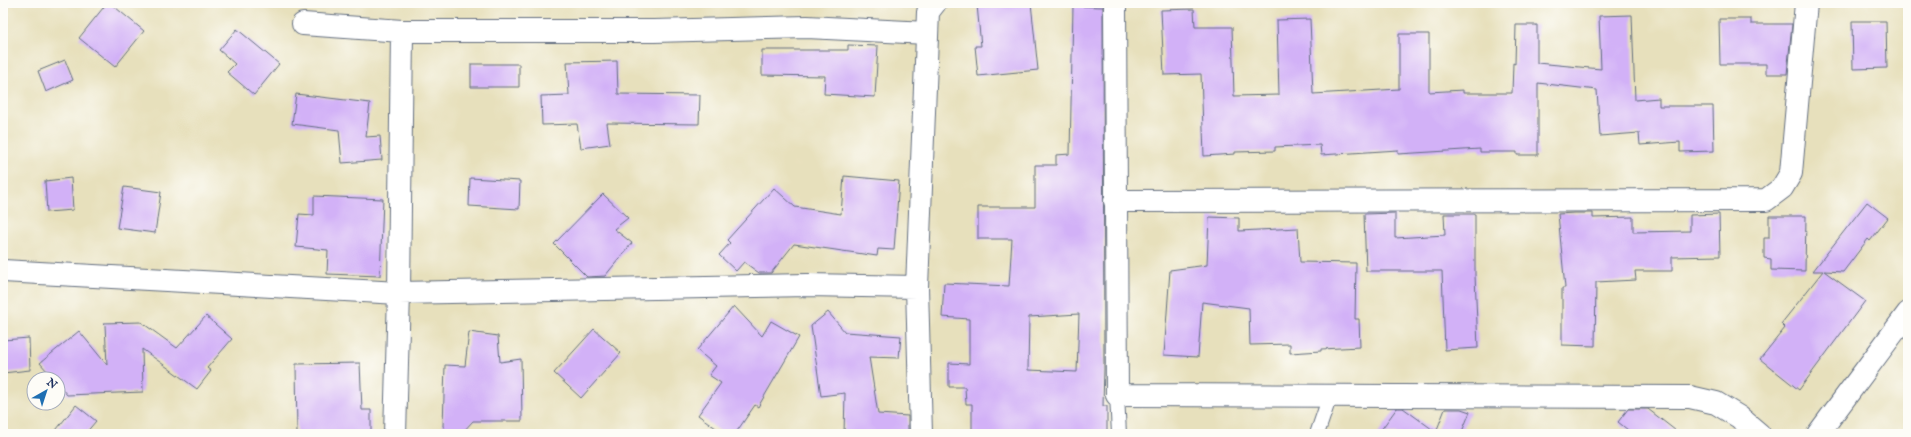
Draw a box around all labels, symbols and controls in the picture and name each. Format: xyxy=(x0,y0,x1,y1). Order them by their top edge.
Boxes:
north arrow xyxy=(26,371,66,411)
text: N xyxy=(43,375,60,393)

